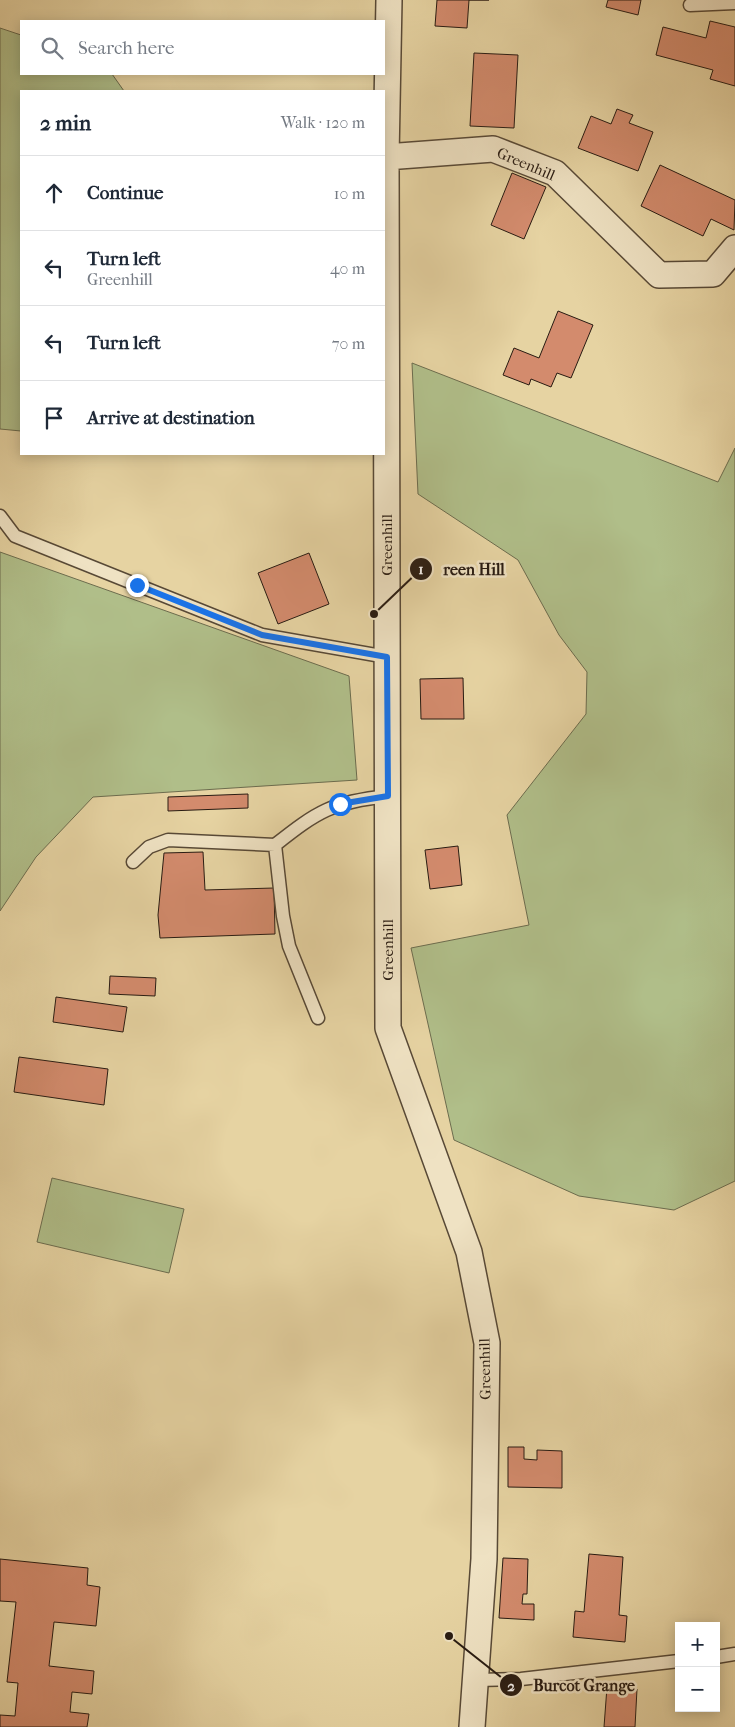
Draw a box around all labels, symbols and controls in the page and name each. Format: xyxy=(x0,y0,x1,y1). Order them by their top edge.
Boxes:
search box xyxy=(20,20,385,75)
icon: search xyxy=(38,34,66,62)
text: Search here xyxy=(78,37,174,59)
text: 2 min xyxy=(40,111,91,135)
text: Walk · 120 m xyxy=(281,113,365,132)
street label: Greenhill xyxy=(494,144,558,184)
icon: ahead xyxy=(40,179,68,207)
text: Continue xyxy=(87,182,163,204)
text: 10 m xyxy=(334,184,365,203)
text: Turn left xyxy=(87,248,161,270)
icon: left xyxy=(40,254,68,282)
text: 40 m xyxy=(330,259,365,278)
text: Greenhill xyxy=(87,270,153,289)
icon: left xyxy=(40,329,68,357)
text: Turn left xyxy=(87,332,161,354)
text: 70 m xyxy=(332,334,365,353)
icon: arrive xyxy=(40,404,68,432)
text: Arrive at destination xyxy=(87,407,255,429)
street label: Greenhill xyxy=(378,514,396,576)
callout: reen Hill xyxy=(409,553,515,584)
text: 1 xyxy=(418,560,424,578)
text: reen Hill xyxy=(442,560,505,579)
route end xyxy=(126,574,149,597)
route start xyxy=(329,793,352,816)
street label: Greenhill xyxy=(379,919,397,981)
street label: Greenhill xyxy=(475,1338,495,1400)
map controls xyxy=(675,1622,720,1712)
button: + xyxy=(675,1622,720,1667)
button: − xyxy=(675,1667,720,1712)
callout: Burcot Grange xyxy=(499,1670,645,1701)
text: Burcot Grange xyxy=(533,1676,635,1696)
text: 2 xyxy=(507,1677,515,1695)

